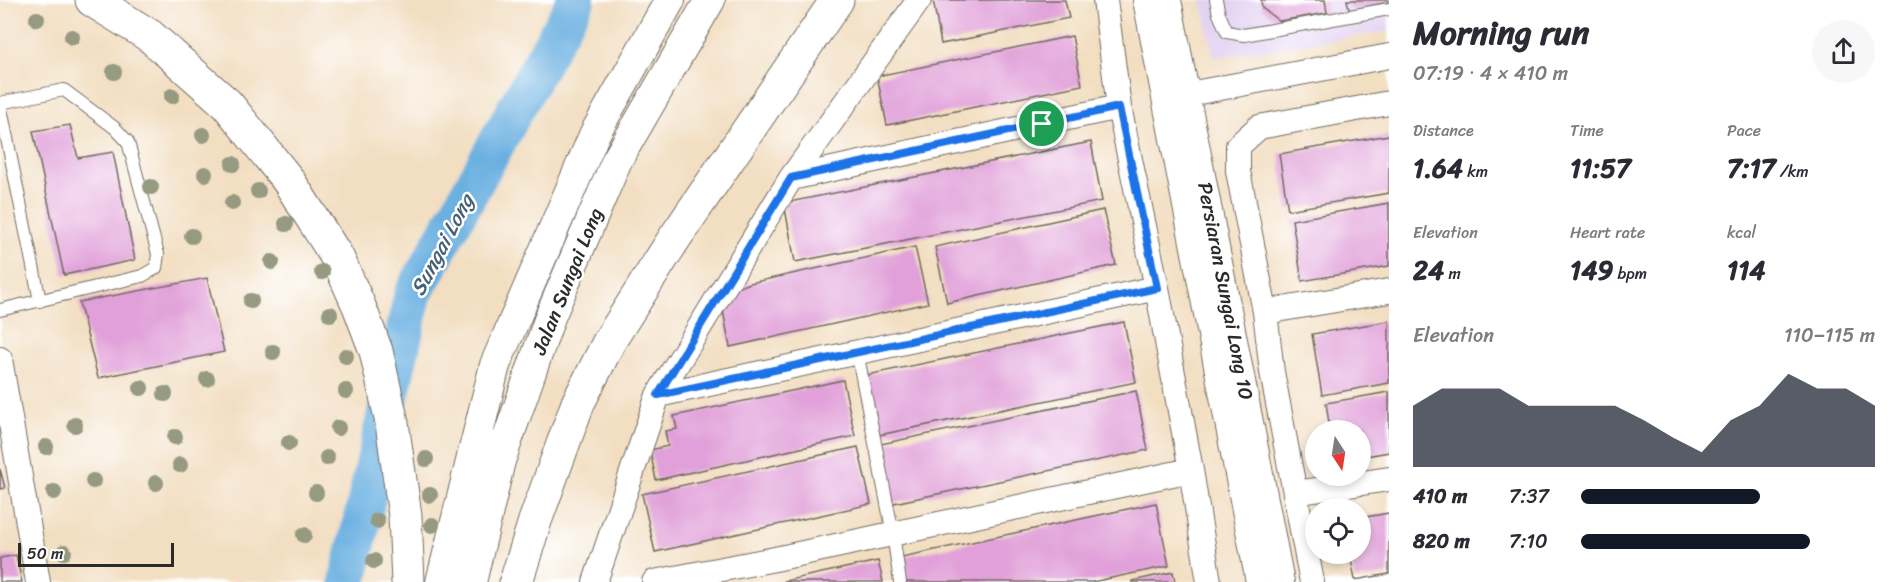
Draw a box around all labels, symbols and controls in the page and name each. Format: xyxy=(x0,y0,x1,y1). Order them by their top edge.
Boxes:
text: Morning run xyxy=(1413,4,1589,62)
button: share xyxy=(1812,20,1875,83)
text: 07:19 · 4 × 410 m xyxy=(1413,56,1568,91)
pin xyxy=(1016,98,1067,149)
icon: arrive xyxy=(1025,107,1058,140)
text: Distance xyxy=(1413,116,1474,145)
text: Time xyxy=(1570,116,1604,145)
text: Pace xyxy=(1727,116,1761,145)
text: 1.64 xyxy=(1413,145,1463,191)
text: 11:57 xyxy=(1570,145,1631,191)
text: 7:17 xyxy=(1727,145,1776,191)
text: km xyxy=(1463,157,1488,186)
text: /km xyxy=(1776,157,1809,186)
street label: Persiaran Sungai Long 10 xyxy=(1187,179,1264,403)
water label: Sungai Long xyxy=(399,185,486,303)
street label: Jalan Sungai Long xyxy=(522,202,613,361)
text: Elevation xyxy=(1413,218,1478,247)
text: Heart rate xyxy=(1570,218,1645,247)
text: kcal xyxy=(1727,218,1756,247)
text: 24 xyxy=(1413,247,1444,293)
text: 149 xyxy=(1570,247,1613,293)
text: 114 xyxy=(1727,247,1766,293)
text: m xyxy=(1444,259,1461,288)
text: bpm xyxy=(1613,259,1647,288)
text: Elevation xyxy=(1413,318,1494,353)
text: 110–115 m xyxy=(1784,318,1875,353)
north arrow xyxy=(1305,420,1371,486)
map controls xyxy=(1305,420,1371,564)
text: 410 m xyxy=(1413,479,1467,514)
text: 7:37 xyxy=(1509,479,1549,514)
button: locate xyxy=(1305,498,1371,564)
text: 820 m xyxy=(1413,524,1470,559)
text: 7:10 xyxy=(1509,524,1548,559)
text: 50 m xyxy=(27,539,63,568)
scale bar xyxy=(18,540,174,568)

